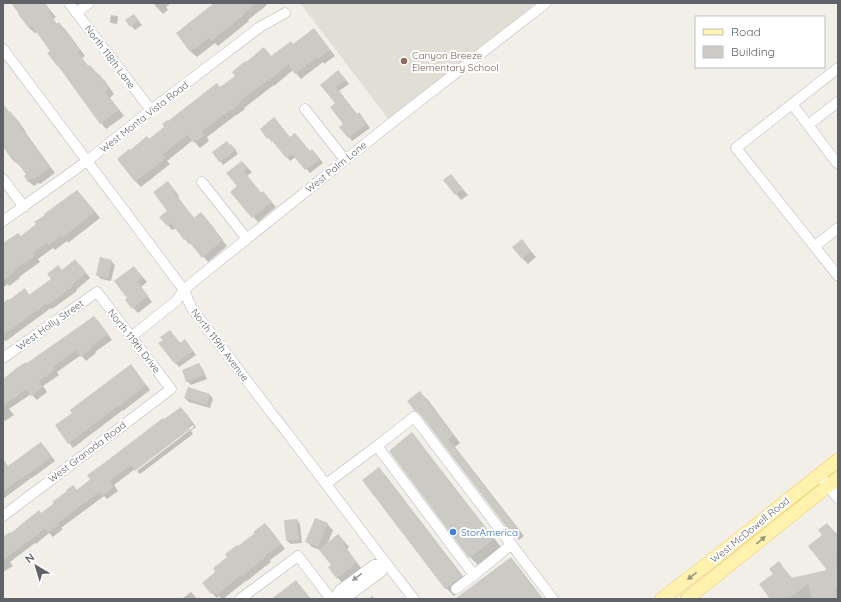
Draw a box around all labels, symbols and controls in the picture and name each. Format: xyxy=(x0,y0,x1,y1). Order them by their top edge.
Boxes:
legend xyxy=(695,16,825,68)
street label: North 118th Lane xyxy=(82,23,138,92)
text: Road xyxy=(731,24,761,39)
text: Building xyxy=(731,44,775,59)
place label: Canyon Breeze Elementary School xyxy=(412,49,499,74)
marker: Canyon Breeze Elementary School xyxy=(399,56,409,66)
street label: West Monta Vista Road xyxy=(97,78,191,156)
street label: West Palm Lane xyxy=(303,138,369,196)
street label: West Holly Street xyxy=(14,297,87,353)
street label: North 119th Drive xyxy=(105,306,163,376)
street label: North 119th Avenue xyxy=(188,306,252,384)
street label: West Granada Road xyxy=(45,418,129,486)
street label: West McDowell Road xyxy=(708,494,792,566)
place label: StorAmerica xyxy=(461,526,518,539)
marker: StorAmerica xyxy=(448,527,458,537)
one-way arrow xyxy=(755,536,766,545)
north arrow xyxy=(16,546,56,586)
text: N xyxy=(22,550,37,566)
one-way arrow xyxy=(686,572,697,580)
one-way arrow xyxy=(352,573,363,581)

